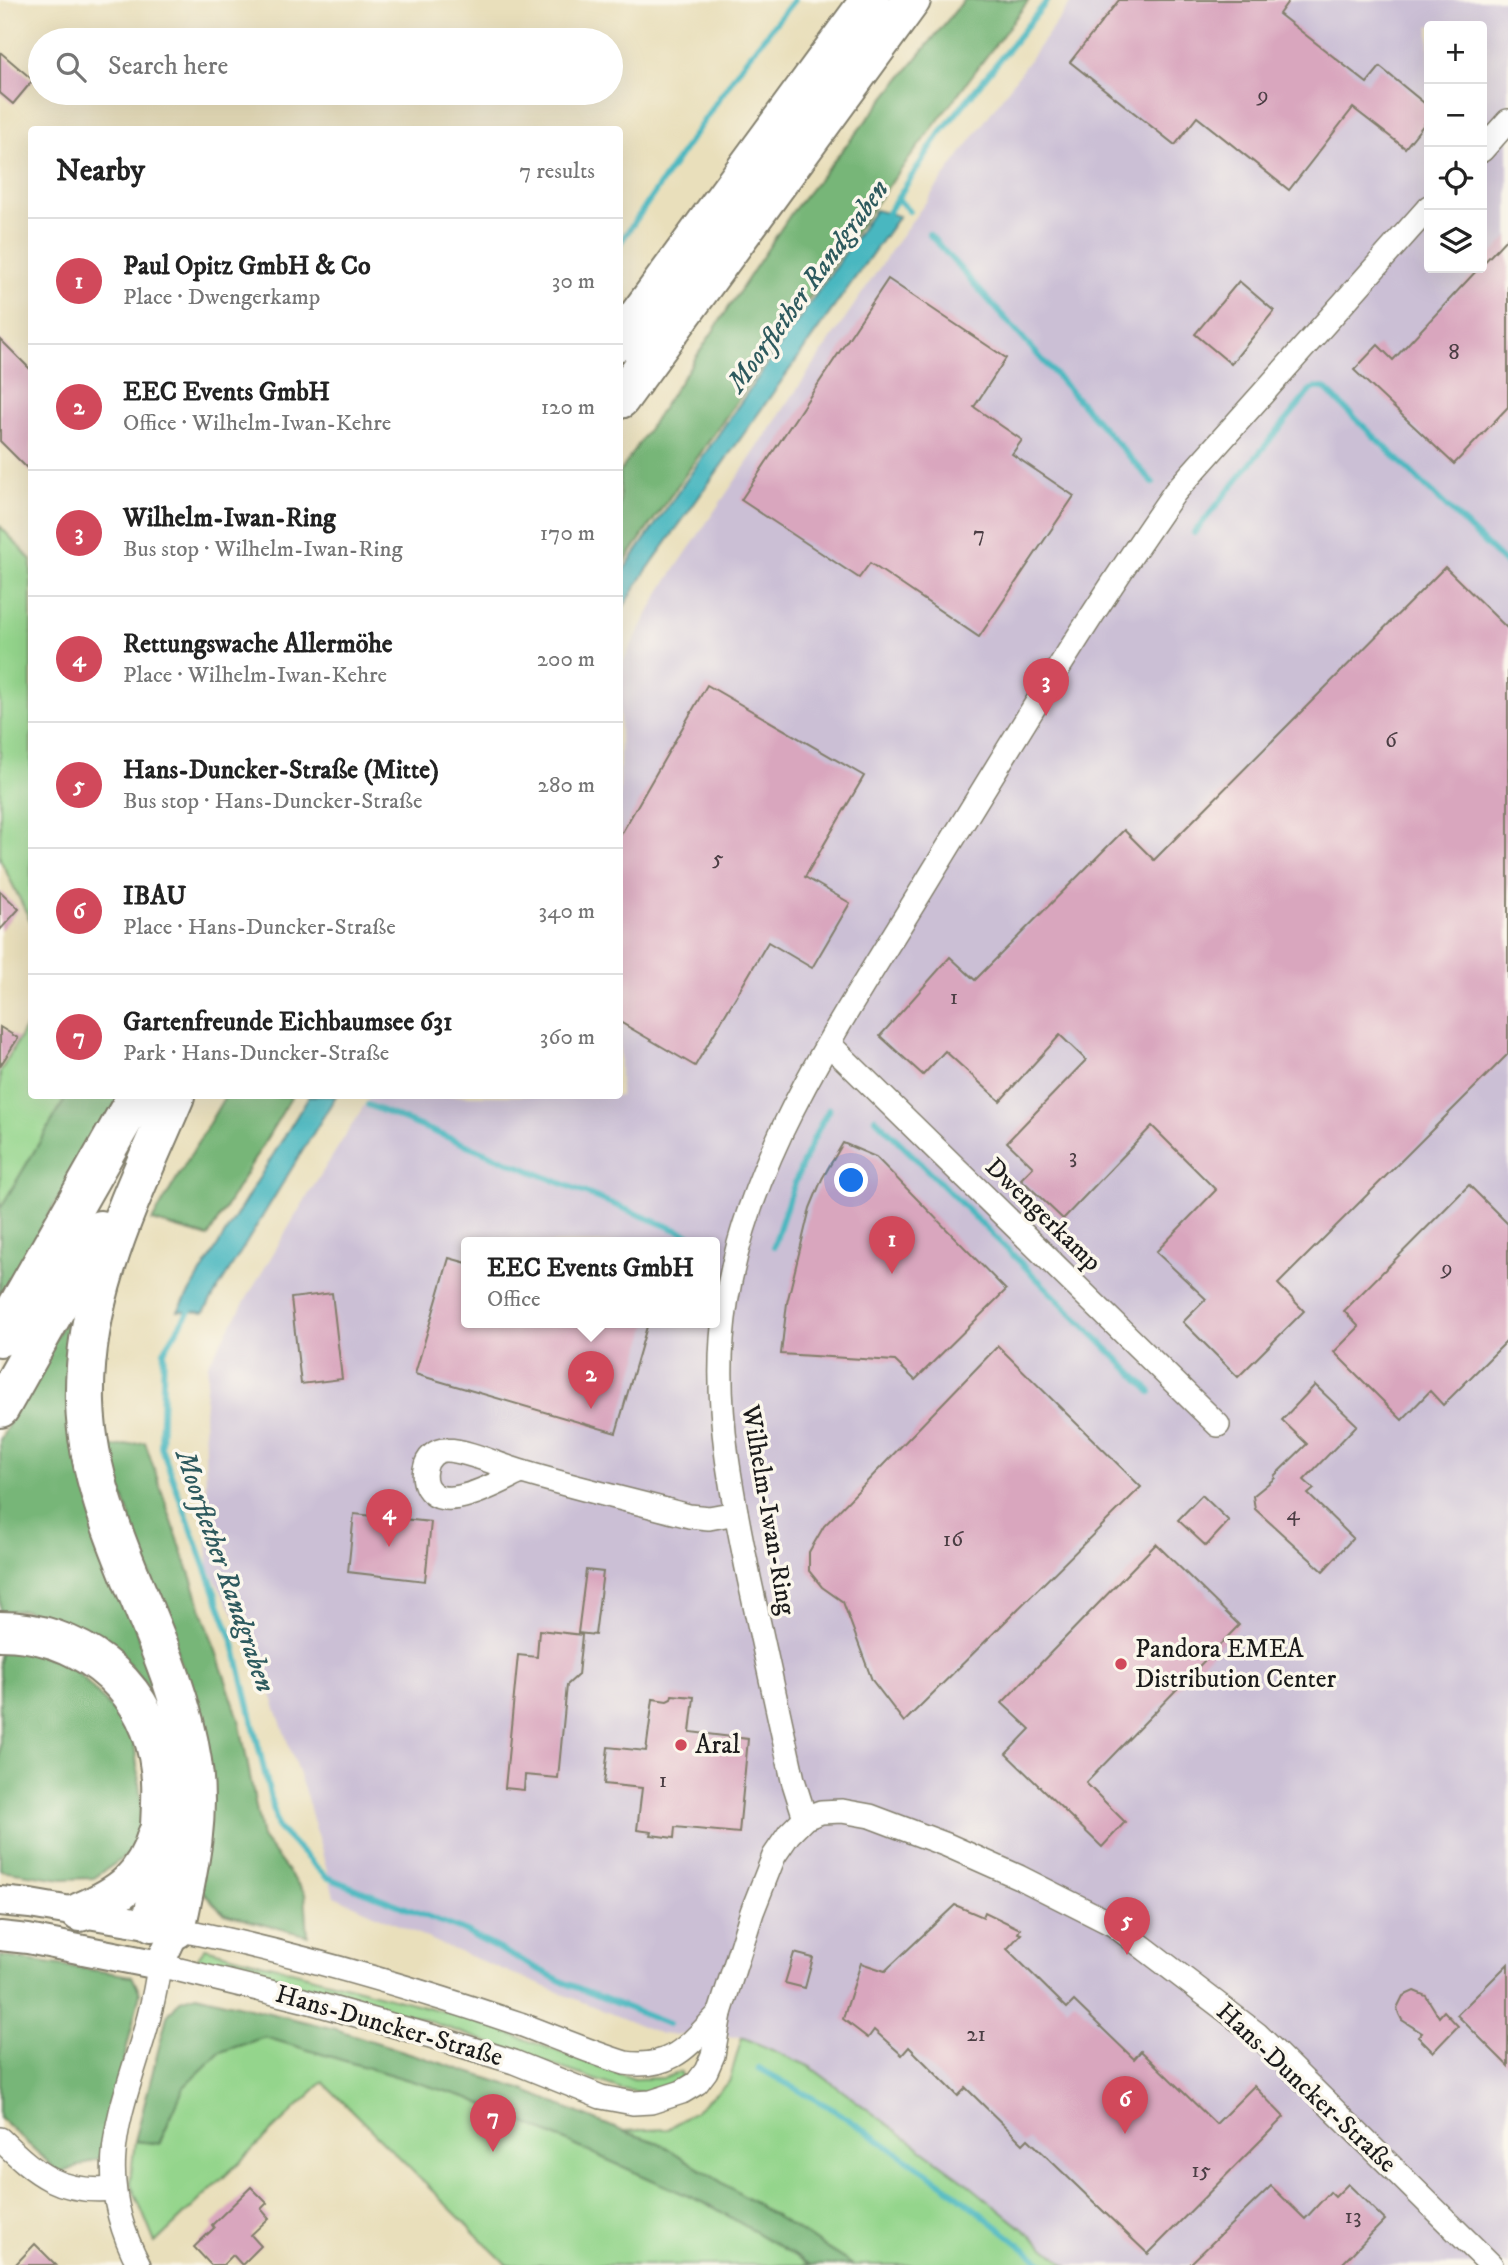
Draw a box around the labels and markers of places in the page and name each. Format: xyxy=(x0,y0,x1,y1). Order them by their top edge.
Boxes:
pin: 3 xyxy=(1023,658,1069,716)
pin: 1 xyxy=(869,1216,915,1274)
pin: 2 xyxy=(568,1351,614,1409)
pin: 4 xyxy=(366,1489,412,1547)
place label: Pandora EMEA Distribution Center xyxy=(1135,1633,1337,1696)
marker: Pandora EMEA Distribution Center xyxy=(1113,1656,1129,1672)
place label: Aral xyxy=(695,1729,740,1762)
marker: Aral xyxy=(673,1737,689,1753)
pin: 5 xyxy=(1104,1897,1150,1955)
pin: 6 xyxy=(1102,2076,1148,2134)
pin: 7 xyxy=(470,2094,516,2152)

